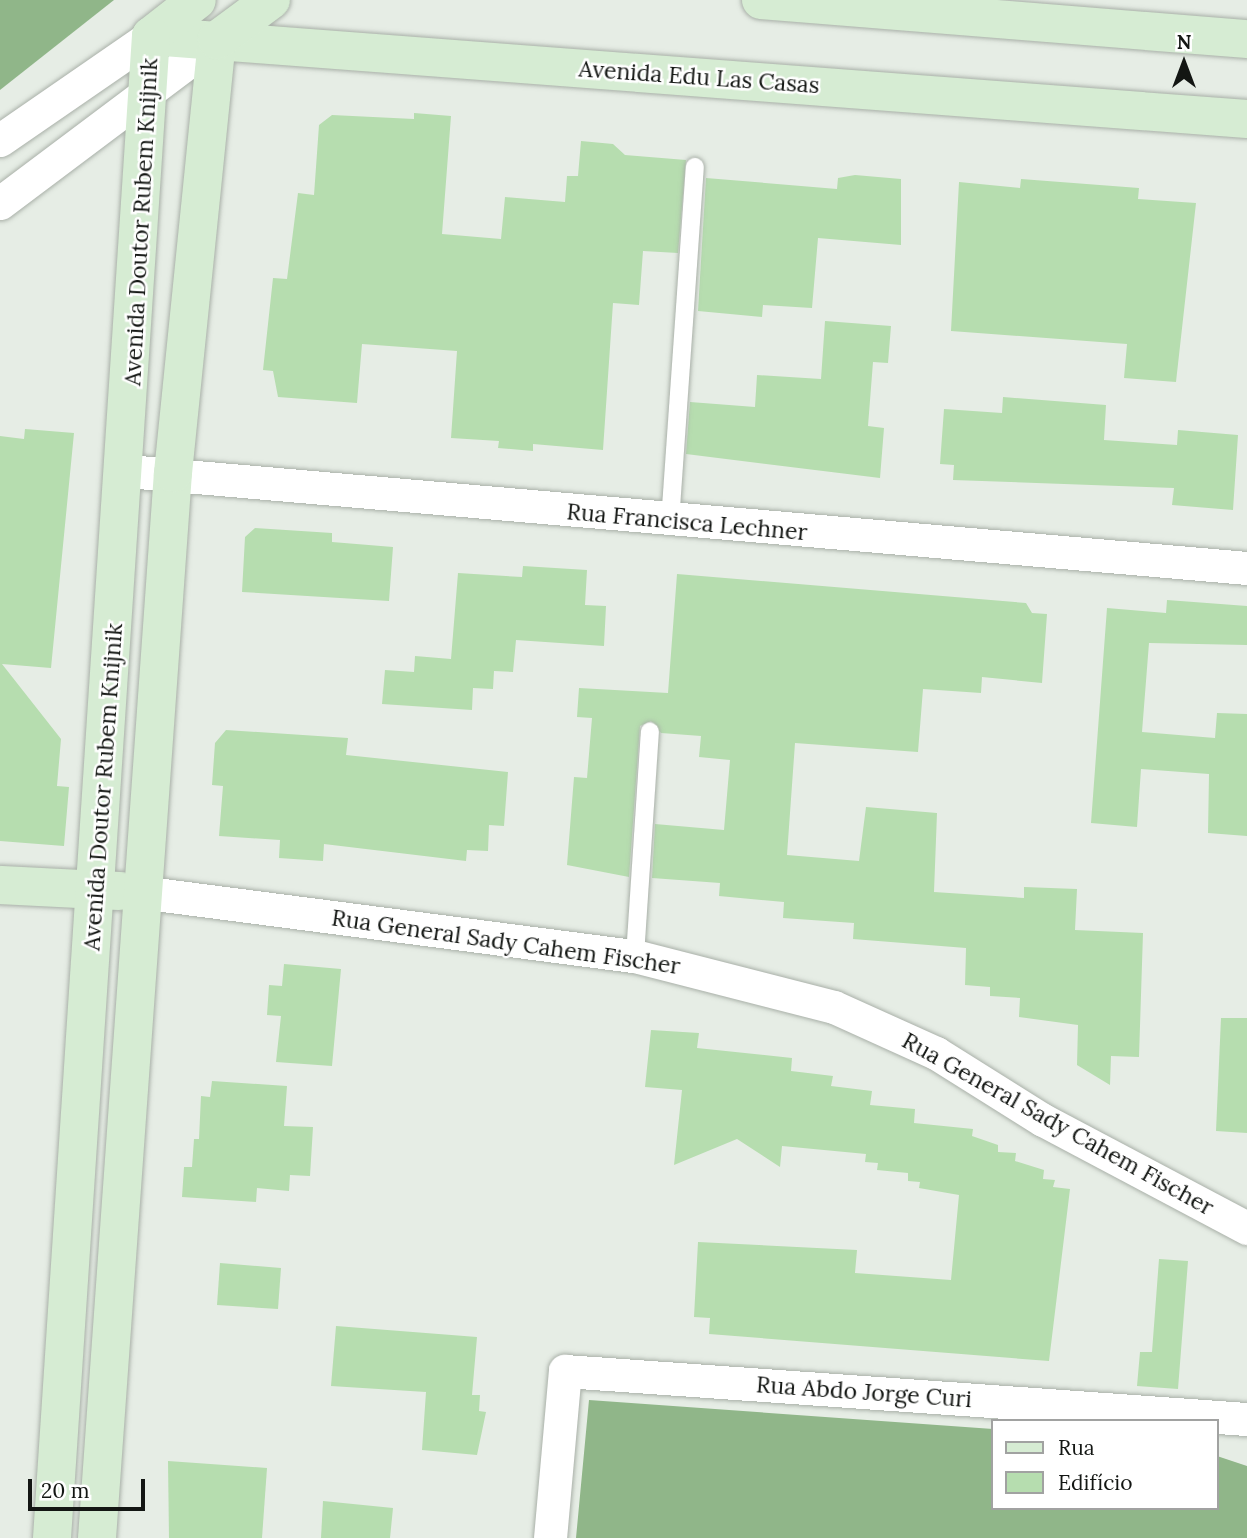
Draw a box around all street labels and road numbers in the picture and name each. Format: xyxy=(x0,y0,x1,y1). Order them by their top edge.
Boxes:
street label: Avenida Edu Las Casas xyxy=(578,55,820,99)
street label: Avenida Doutor Rubem Knijnik xyxy=(119,57,163,387)
street label: Rua Francisca Lechner xyxy=(565,498,809,546)
street label: Avenida Doutor Rubem Knijnik xyxy=(78,622,128,952)
street label: Rua General Sady Cahem Fischer xyxy=(330,904,682,980)
street label: Rua General Sady Cahem Fischer xyxy=(897,1027,1219,1221)
street label: Rua Abdo Jorge Curi xyxy=(755,1371,973,1413)

